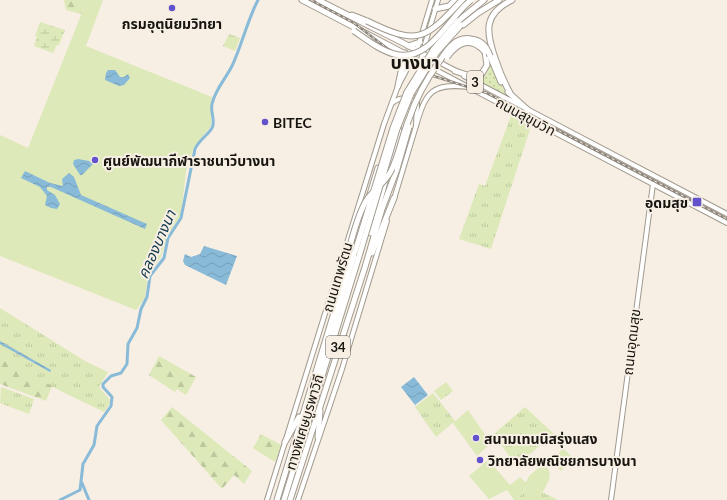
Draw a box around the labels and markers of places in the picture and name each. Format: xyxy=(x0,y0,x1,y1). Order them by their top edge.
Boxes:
marker: กรมอุตุนิยมวิทยา xyxy=(167,3,177,13)
place label: กรมอุตุนิยมวิทยา xyxy=(122,15,222,33)
place label: BITEC xyxy=(273,114,313,131)
marker: BITEC xyxy=(260,117,270,127)
place label: ศูนย์พัฒนากีฬาราชนาวีบางนา xyxy=(103,152,275,171)
marker: ศูนย์พัฒนากีฬาราชนาวีบางนา xyxy=(90,155,100,165)
place label: อุดมสุข xyxy=(645,194,688,212)
marker: อุดมสุข xyxy=(691,196,703,208)
place label: สนามเทนนิสรุ่งแสง xyxy=(484,430,598,448)
marker: สนามเทนนิสรุ่งแสง xyxy=(471,433,481,443)
place label: วิทยาลัยพณิชยการบางนา xyxy=(488,452,637,469)
marker: วิทยาลัยพณิชยการบางนา xyxy=(475,455,485,465)

